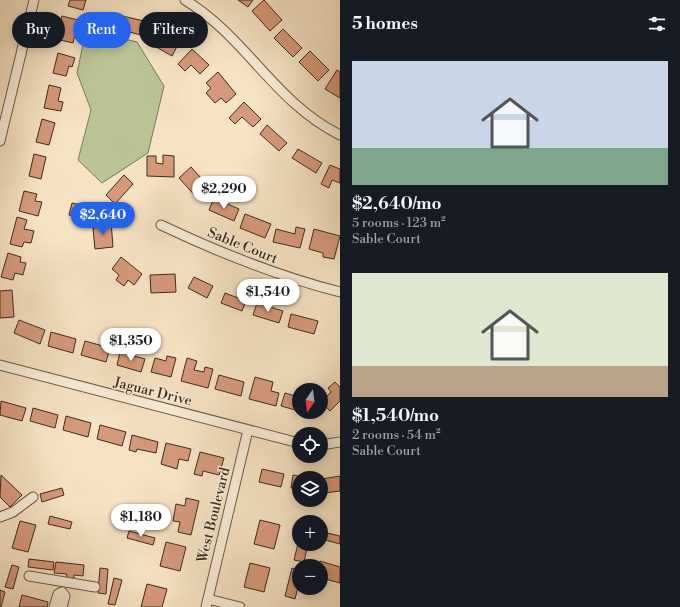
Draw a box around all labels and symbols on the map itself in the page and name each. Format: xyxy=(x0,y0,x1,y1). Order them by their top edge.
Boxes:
pin: $2,290 xyxy=(191,176,257,210)
pin: $2,640 xyxy=(70,202,136,236)
street label: Sable Court xyxy=(205,224,280,268)
pin: $1,540 xyxy=(235,279,301,313)
pin: $1,350 xyxy=(98,328,164,362)
street label: Jaguar Drive xyxy=(111,373,194,410)
north arrow xyxy=(292,383,328,419)
street label: West Boulevard xyxy=(193,466,235,566)
pin: $1,180 xyxy=(108,504,174,538)

